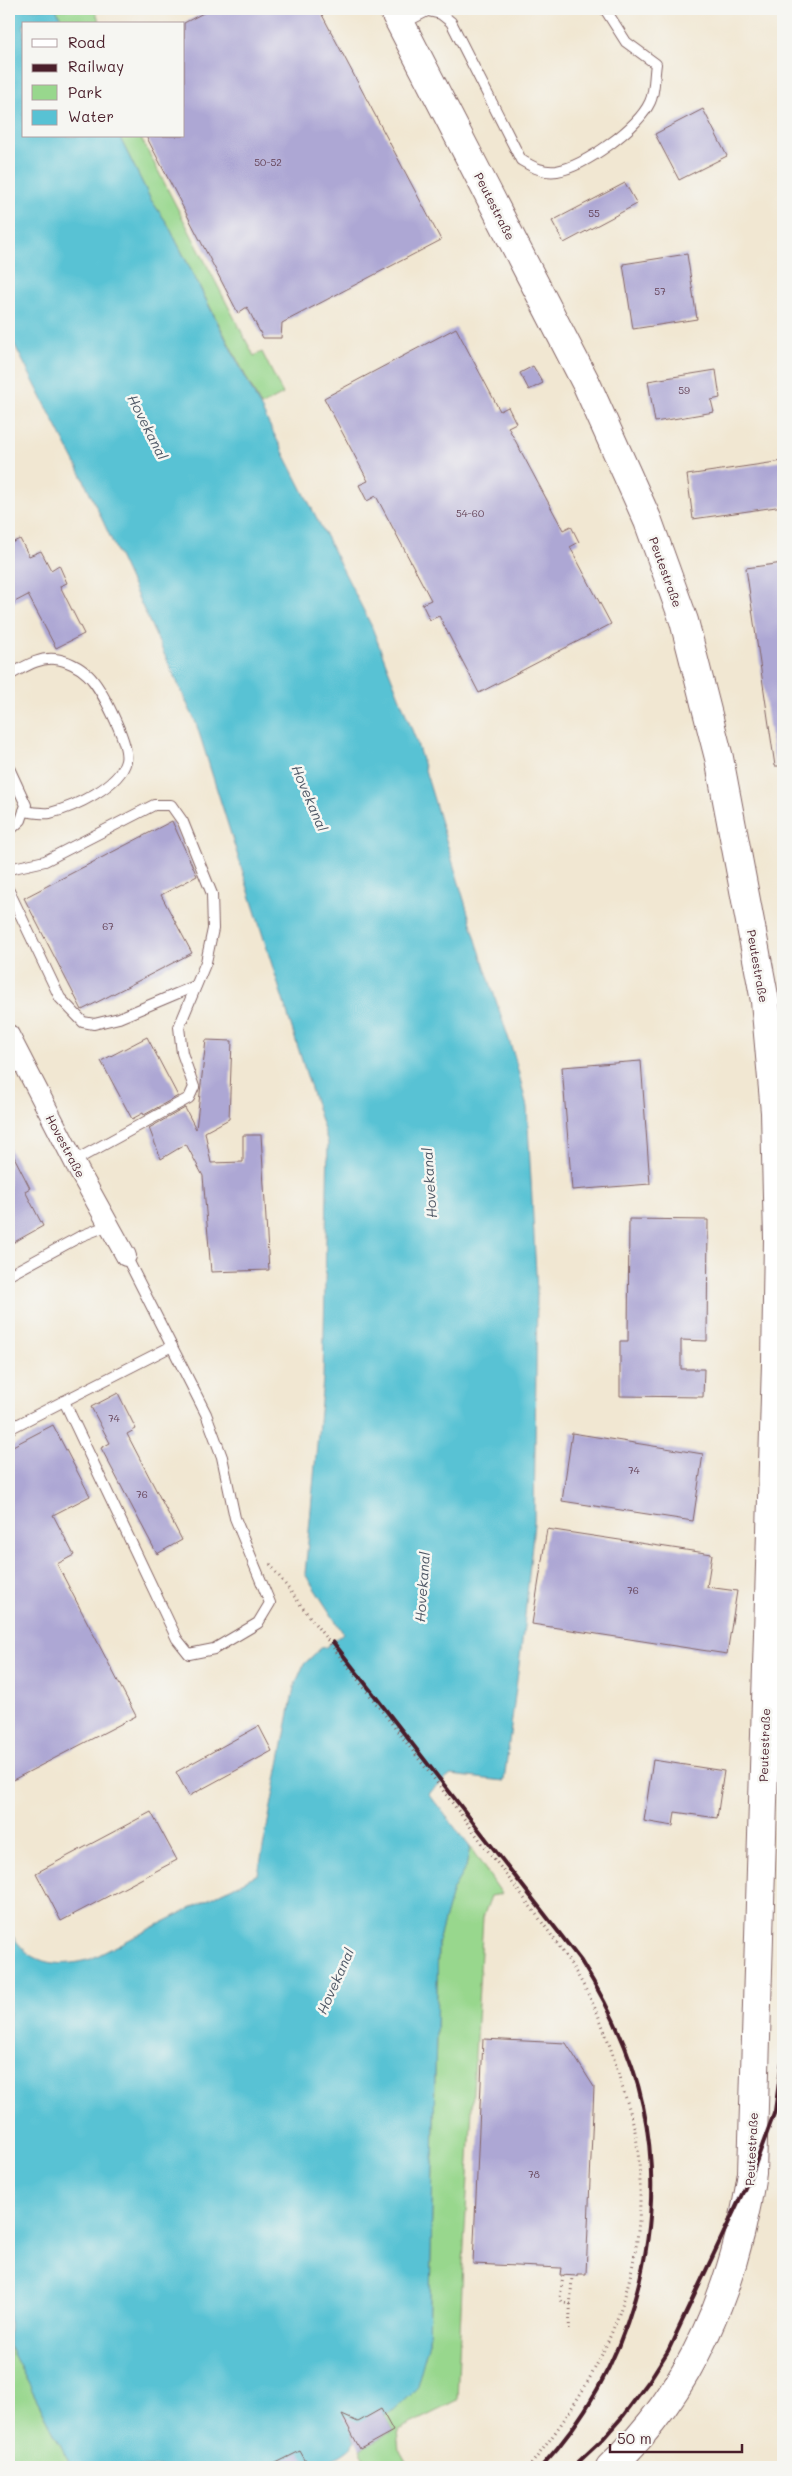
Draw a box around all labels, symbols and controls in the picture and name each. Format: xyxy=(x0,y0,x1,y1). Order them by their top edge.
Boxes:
legend xyxy=(22,22,185,138)
text: Road xyxy=(68,32,105,52)
text: Railway xyxy=(68,56,124,76)
text: Park xyxy=(68,82,102,102)
text: Water xyxy=(68,106,114,126)
house number: 50-52 xyxy=(254,155,282,169)
street label: Peutestraße xyxy=(471,170,519,242)
house number: 55 xyxy=(588,206,600,220)
house number: 57 xyxy=(654,284,666,298)
house number: 59 xyxy=(678,383,690,397)
water label: Hovekanal xyxy=(124,391,173,463)
house number: 54-60 xyxy=(456,506,484,520)
street label: Peutestraße xyxy=(646,535,686,609)
water label: Hovekanal xyxy=(287,762,333,835)
house number: 67 xyxy=(102,919,114,933)
street label: Peutestraße xyxy=(744,928,772,1004)
street label: Hovestraße xyxy=(43,1112,89,1180)
water label: Hovekanal xyxy=(417,1147,441,1219)
house number: 74 xyxy=(108,1411,120,1425)
house number: 74 xyxy=(628,1463,640,1477)
house number: 76 xyxy=(136,1487,148,1501)
water label: Hovekanal xyxy=(410,1551,434,1623)
house number: 76 xyxy=(627,1583,639,1597)
street label: Peutestraße xyxy=(755,1708,773,1782)
water label: Hovekanal xyxy=(312,1944,358,2017)
street label: Peutestraße xyxy=(741,2112,761,2186)
house number: 78 xyxy=(528,2167,540,2181)
scale bar xyxy=(610,2421,742,2453)
text: 50 m xyxy=(617,2428,652,2448)

